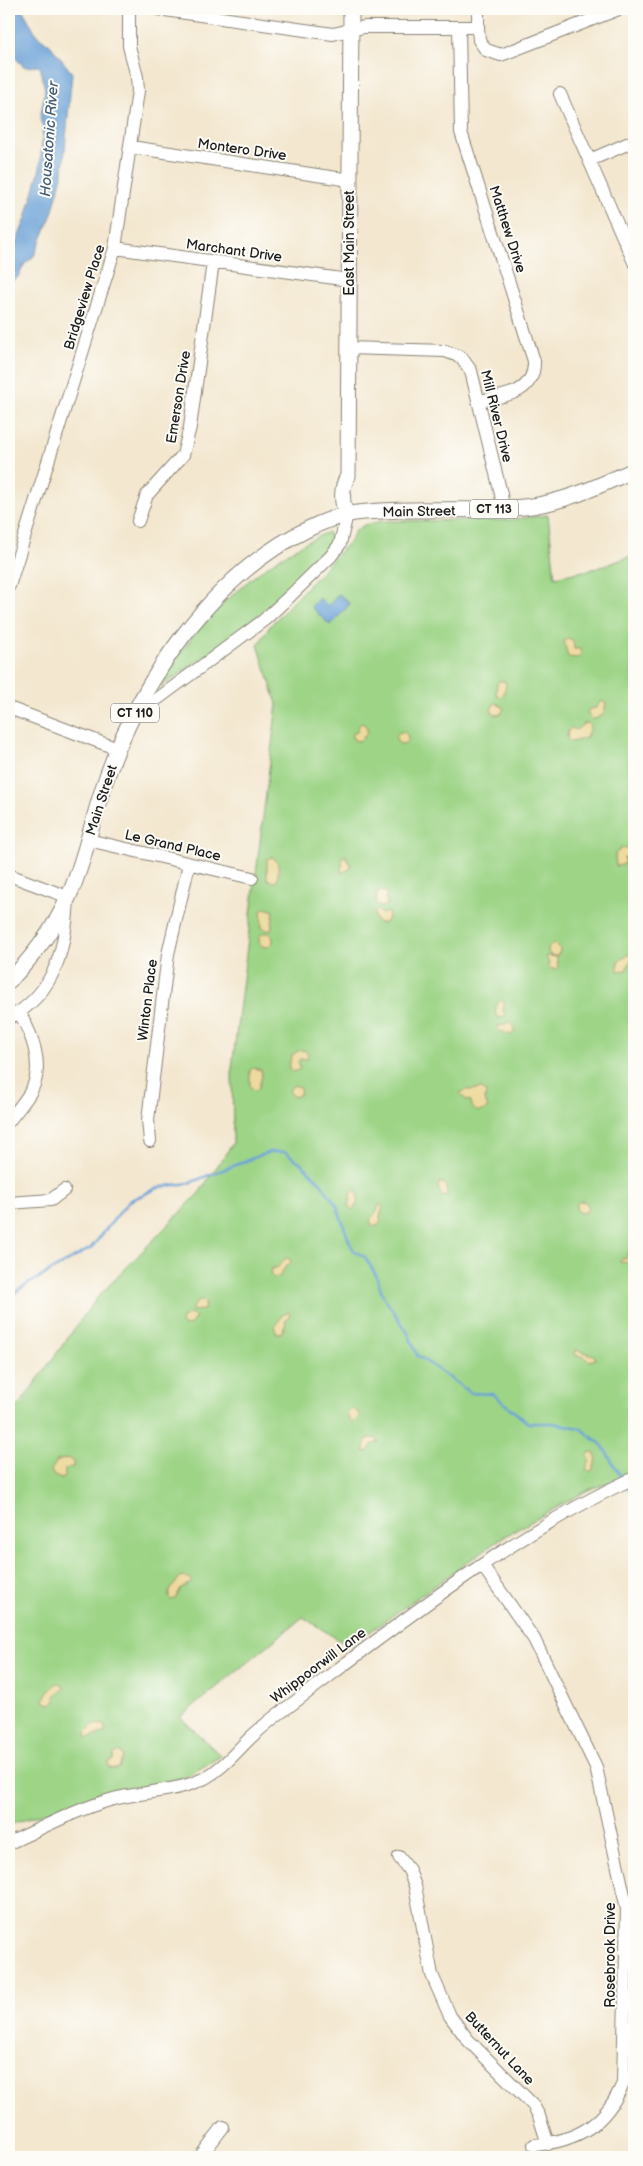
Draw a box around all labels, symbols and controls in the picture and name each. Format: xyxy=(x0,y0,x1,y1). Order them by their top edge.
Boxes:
water label: Housatonic River xyxy=(36,79,63,197)
street label: Montero Drive xyxy=(196,135,287,164)
street label: Matthew Drive xyxy=(485,183,530,275)
street label: East Main Street xyxy=(341,190,358,296)
street label: Marchant Drive xyxy=(185,235,283,266)
street label: Bridgeview Place xyxy=(60,242,109,352)
street label: Emerson Drive xyxy=(163,350,194,445)
street label: Mill River Drive xyxy=(477,368,516,464)
road number: CT 113 xyxy=(470,499,518,518)
street label: Main Street xyxy=(382,502,456,521)
road number: CT 110 xyxy=(111,704,159,722)
street label: Main Street xyxy=(82,762,121,838)
street label: Le Grand Place xyxy=(123,826,223,865)
street label: Winton Place xyxy=(134,958,161,1042)
street label: Whippoorwill Lane xyxy=(267,1624,369,1707)
street label: Rosebrook Drive xyxy=(602,1902,619,2008)
street label: Butternut Lane xyxy=(461,2008,538,2089)

